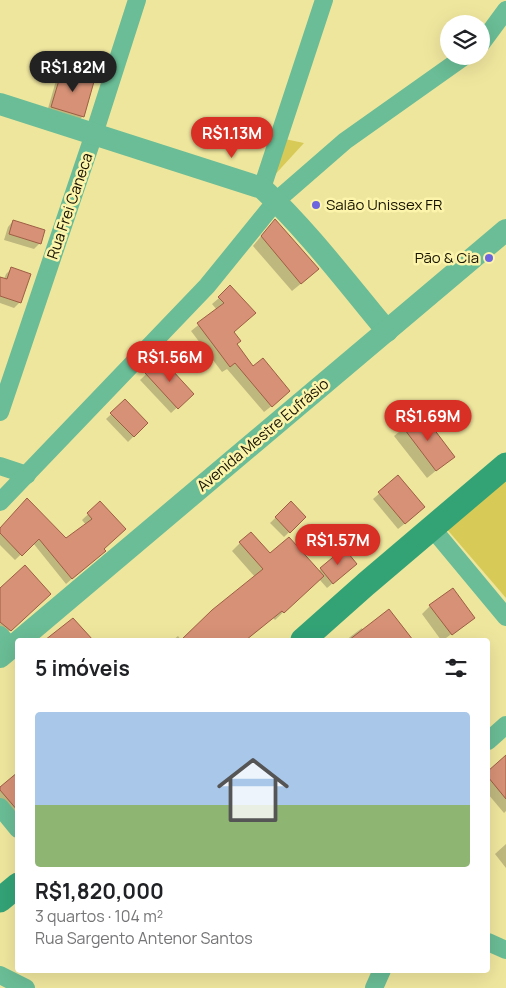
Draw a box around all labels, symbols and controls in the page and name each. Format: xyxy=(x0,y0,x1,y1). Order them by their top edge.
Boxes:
map controls xyxy=(440,15,490,65)
button: layers xyxy=(440,15,490,65)
pin: R$1.82M xyxy=(27,51,119,93)
text: R$1.82M xyxy=(41,56,105,78)
pin: R$1.13M xyxy=(186,116,278,159)
text: R$1.13M xyxy=(202,122,262,144)
street label: Rua Frei Caneca xyxy=(42,150,98,262)
place label: Salão Unissex FR xyxy=(326,194,442,215)
marker: Salão Unissex FR xyxy=(310,199,322,211)
place label: Pão & Cia xyxy=(415,247,479,268)
marker: Pão & Cia xyxy=(483,252,495,264)
pin: R$1.56M xyxy=(124,340,216,383)
text: R$1.56M xyxy=(138,346,202,368)
street label: Avenida Mestre Eufrásio xyxy=(192,373,333,496)
pin: R$1.69M xyxy=(382,400,474,442)
text: R$1.69M xyxy=(396,405,461,427)
pin: R$1.57M xyxy=(292,524,384,566)
text: R$1.57M xyxy=(306,529,370,551)
text: 5 imóveis xyxy=(35,654,130,682)
icon: filters xyxy=(442,654,470,682)
icon: home xyxy=(208,745,298,835)
text: R$1,820,000 xyxy=(35,877,164,905)
text: 3 quartos · 104 m² xyxy=(35,905,163,927)
text: Rua Sargento Antenor Santos xyxy=(35,927,253,949)

